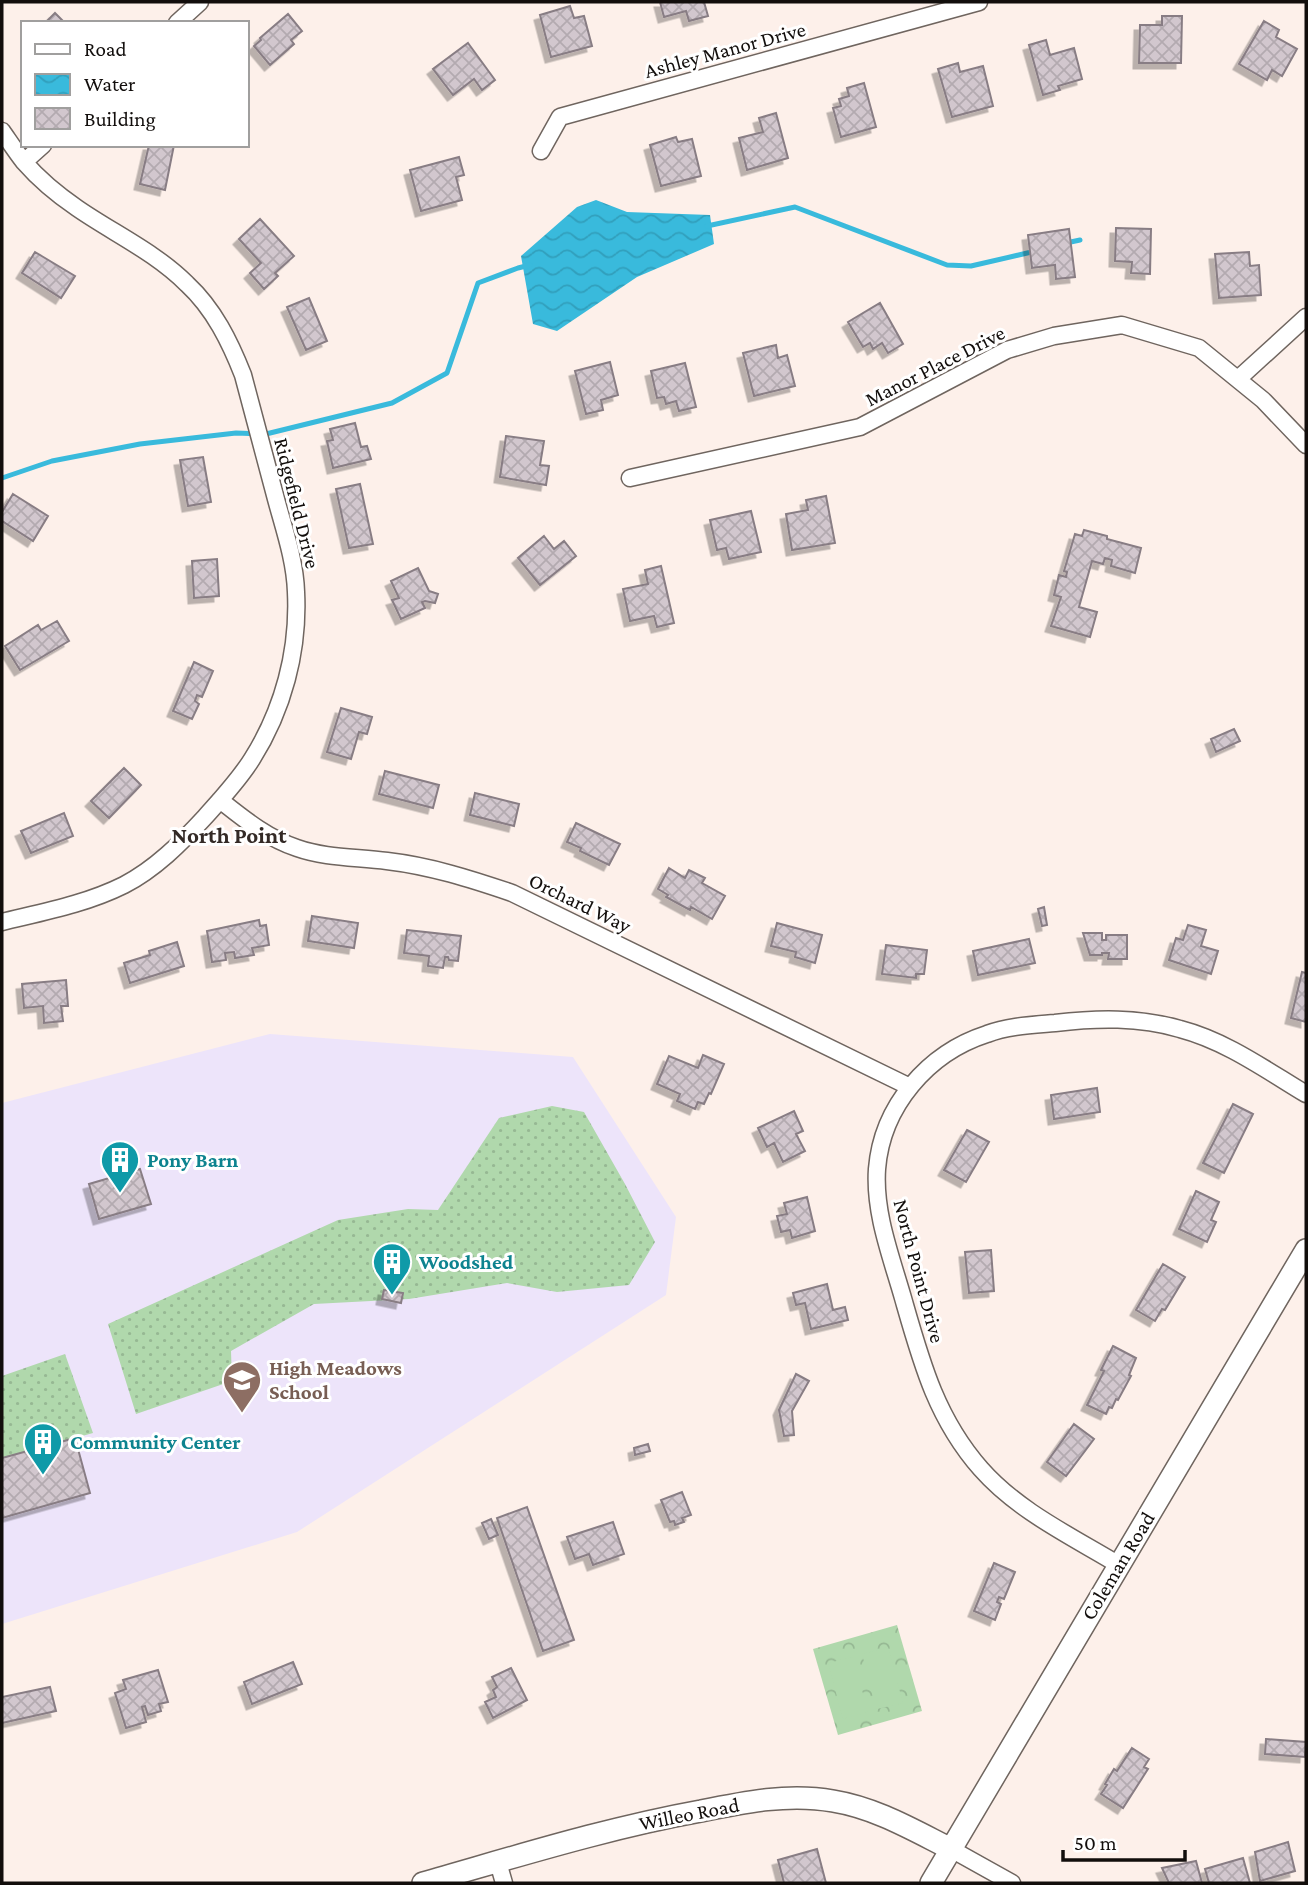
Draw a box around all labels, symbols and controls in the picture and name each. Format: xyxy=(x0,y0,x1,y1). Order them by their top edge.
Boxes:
street label: Ashley Manor Drive xyxy=(642,17,808,83)
legend xyxy=(21,21,248,147)
text: Road xyxy=(84,37,127,61)
text: Water xyxy=(84,72,136,96)
text: Building xyxy=(84,107,156,131)
street label: Manor Place Drive xyxy=(861,320,1009,412)
street label: Ridgefield Drive xyxy=(269,435,325,571)
district label: North Point xyxy=(172,822,287,848)
street label: Orchard Way xyxy=(525,868,635,938)
building icon: Pony Barn xyxy=(99,1139,141,1194)
place label: Pony Barn xyxy=(147,1148,238,1172)
street label: North Point Drive xyxy=(888,1197,950,1345)
building icon: Woodshed xyxy=(371,1241,413,1296)
place label: Woodshed xyxy=(418,1250,514,1274)
place label: High Meadows School xyxy=(269,1356,402,1404)
school or university icon: High Meadows School xyxy=(221,1359,263,1414)
building icon: Community Center xyxy=(22,1421,64,1476)
place label: Community Center xyxy=(70,1430,241,1454)
street label: Coleman Road xyxy=(1076,1508,1160,1624)
street label: Willeo Road xyxy=(637,1793,741,1835)
scale bar xyxy=(1063,1818,1186,1862)
text: 50 m xyxy=(1074,1831,1117,1855)

